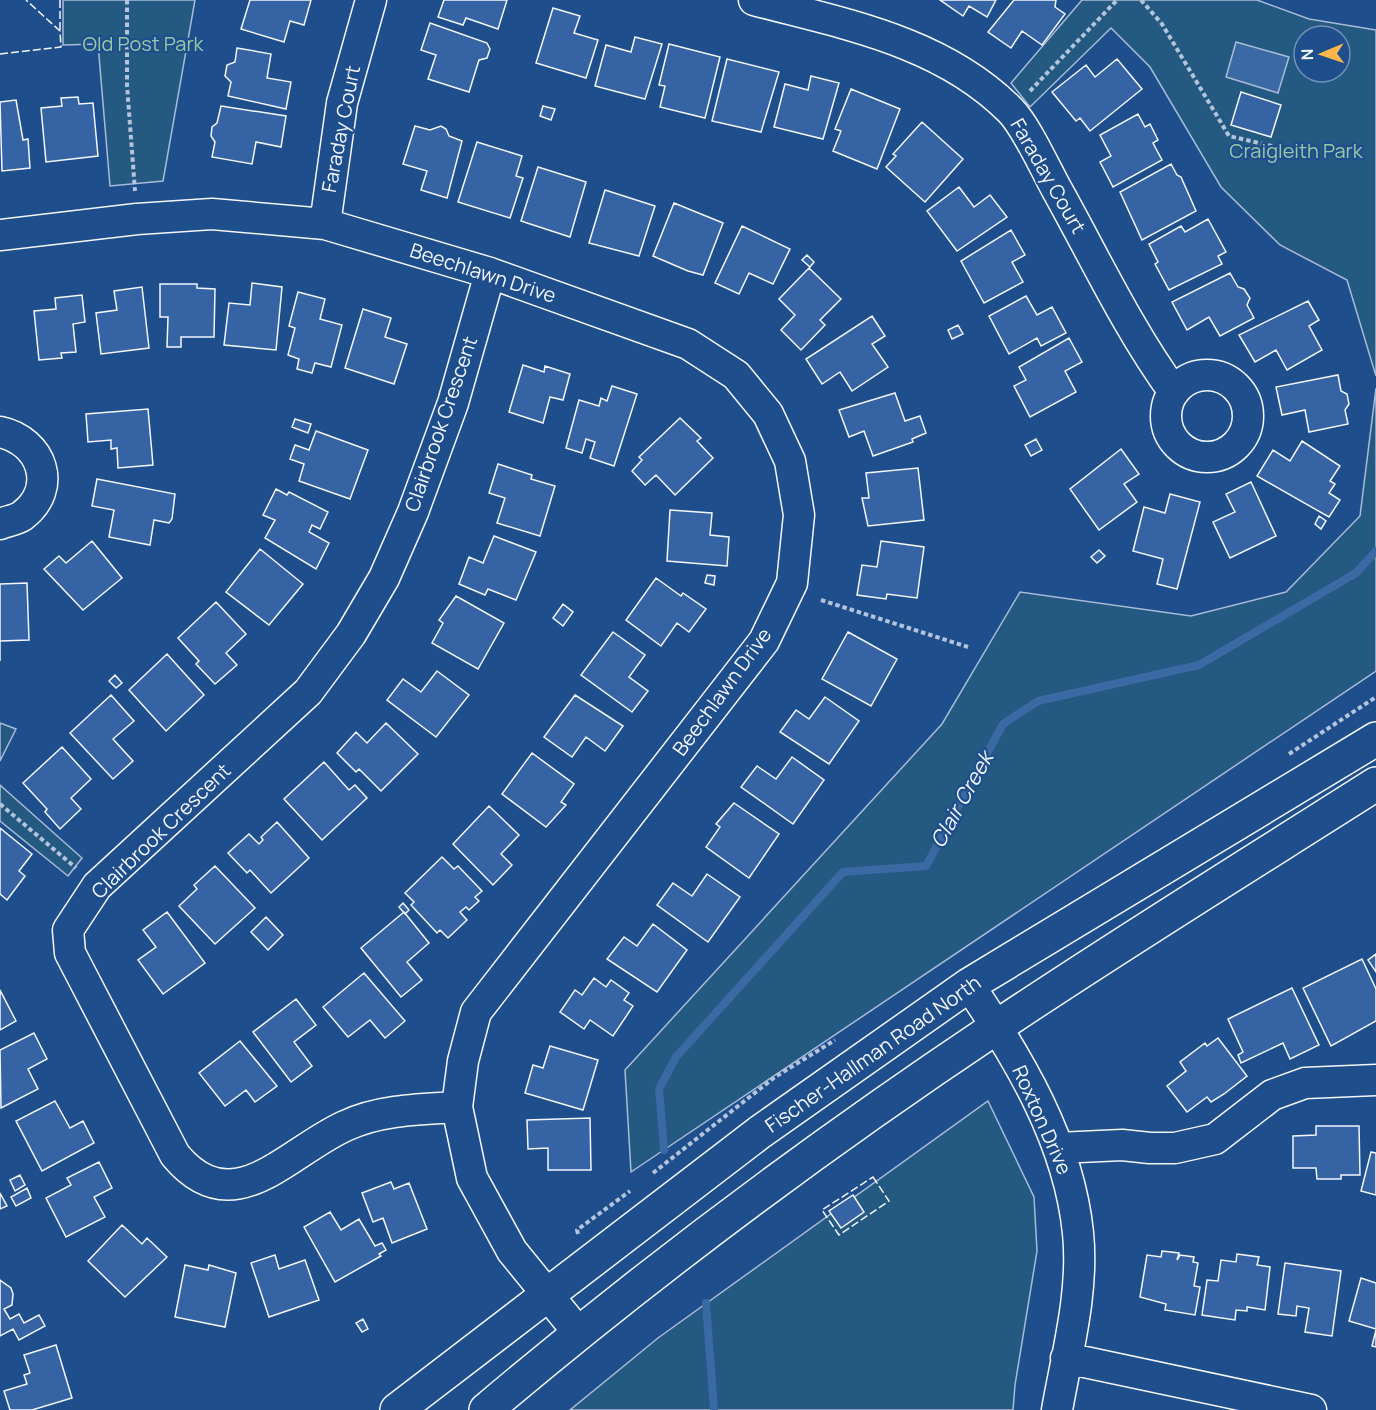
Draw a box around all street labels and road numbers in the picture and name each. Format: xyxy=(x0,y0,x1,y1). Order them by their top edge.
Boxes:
street label: Faraday Court xyxy=(315,63,366,195)
street label: Faraday Court xyxy=(1005,113,1092,238)
street label: Beechlawn Drive xyxy=(407,236,560,309)
street label: Clairbrook Crescent xyxy=(398,332,483,515)
street label: Beechlawn Drive xyxy=(666,622,777,761)
street label: Clairbrook Crescent xyxy=(85,757,236,904)
street label: Fischer-Hallman Road North xyxy=(759,969,986,1139)
street label: Roxton Drive xyxy=(1006,1061,1079,1179)

